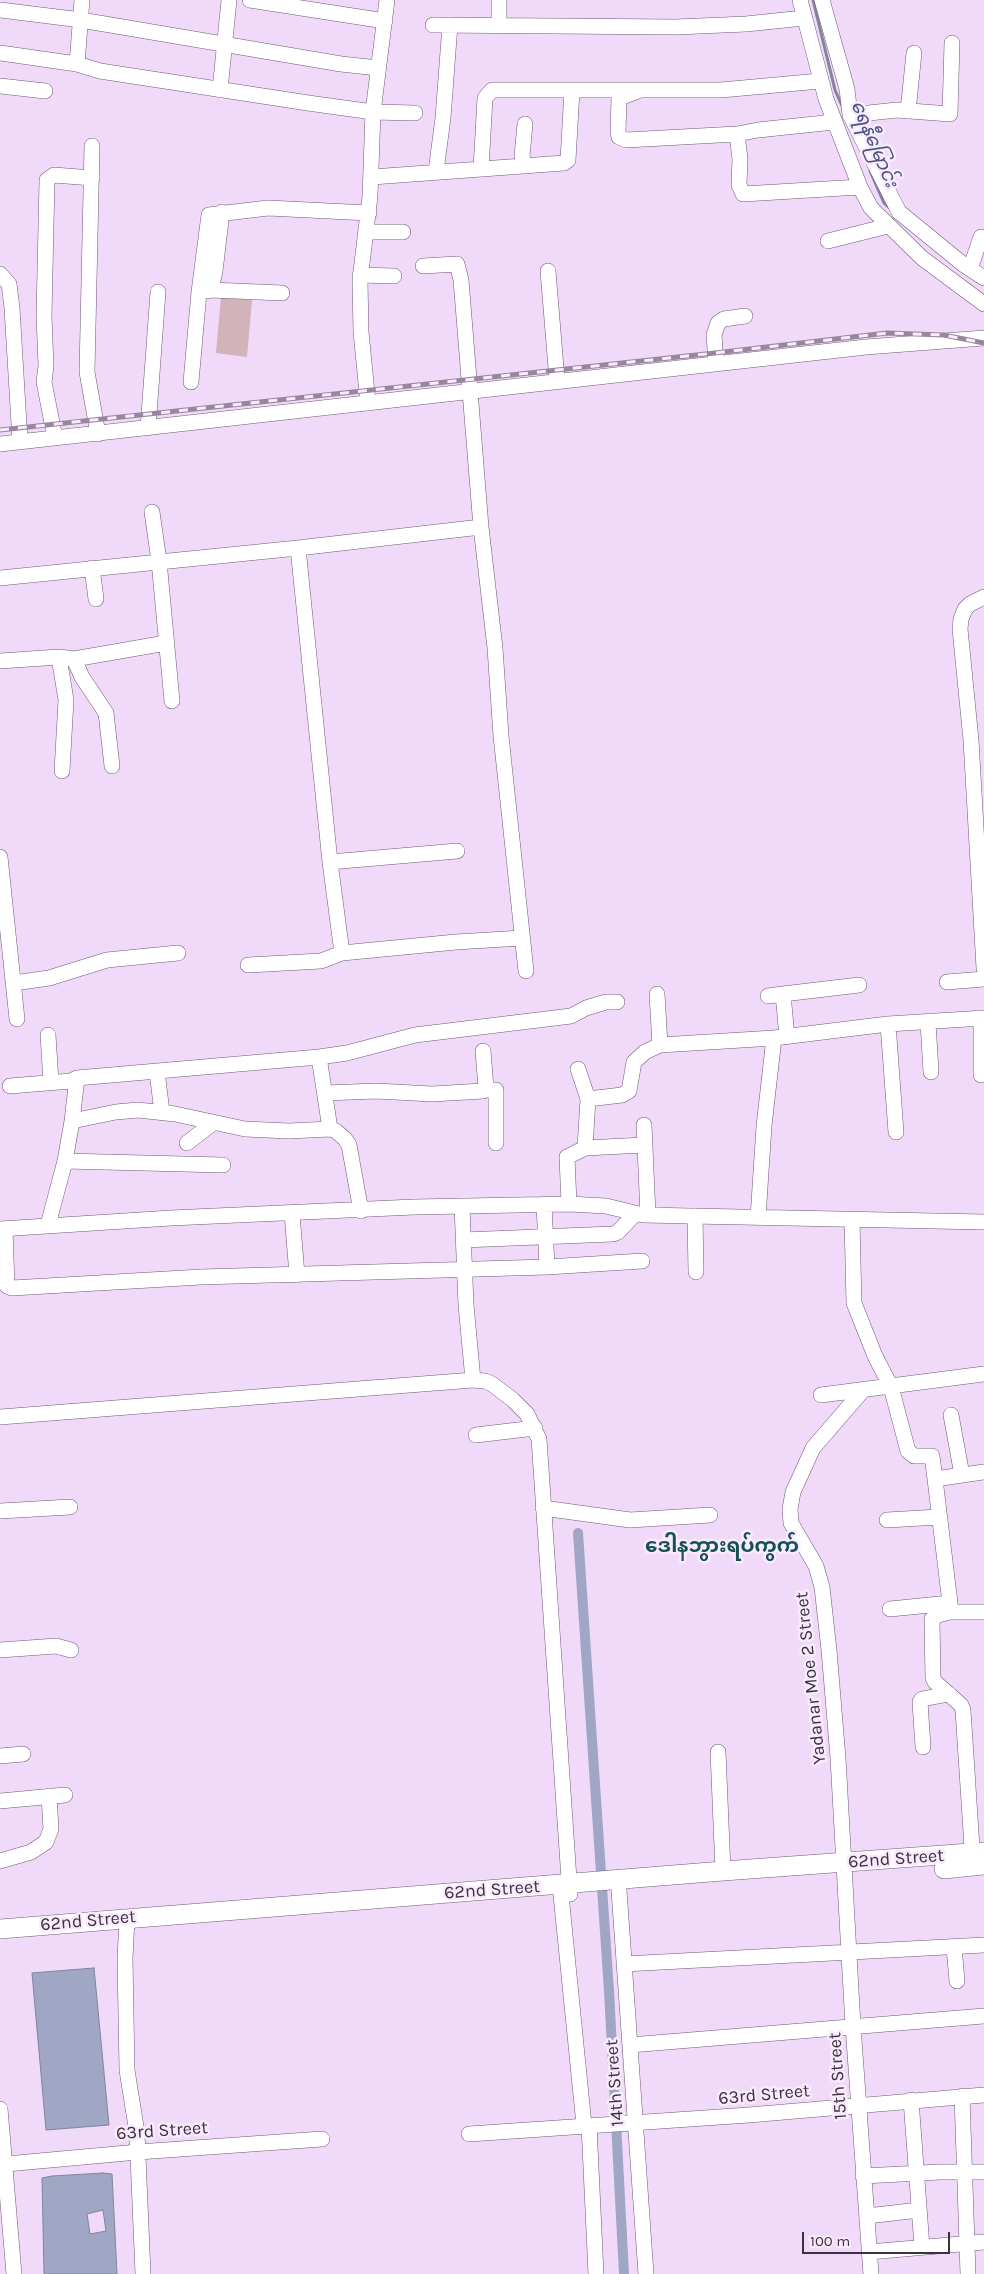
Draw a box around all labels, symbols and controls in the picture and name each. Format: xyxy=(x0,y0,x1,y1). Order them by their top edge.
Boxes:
water label: ရေနီမြောင်း xyxy=(845,97,903,191)
district label: ဒေါနဘွားရပ်ကွက် xyxy=(645,1534,799,1558)
street label: Yadanar Moe 2 Street xyxy=(791,1591,831,1765)
street label: 62nd Street xyxy=(847,1845,945,1873)
street label: 62nd Street xyxy=(443,1876,541,1904)
street label: 62nd Street xyxy=(39,1906,137,1936)
street label: 15th Street xyxy=(824,2032,852,2120)
street label: 14th Street xyxy=(601,2039,629,2127)
street label: 63rd Street xyxy=(717,2080,811,2110)
street label: 63rd Street xyxy=(115,2117,209,2145)
scale bar xyxy=(804,2222,952,2254)
text: 100 m xyxy=(810,2232,850,2250)

